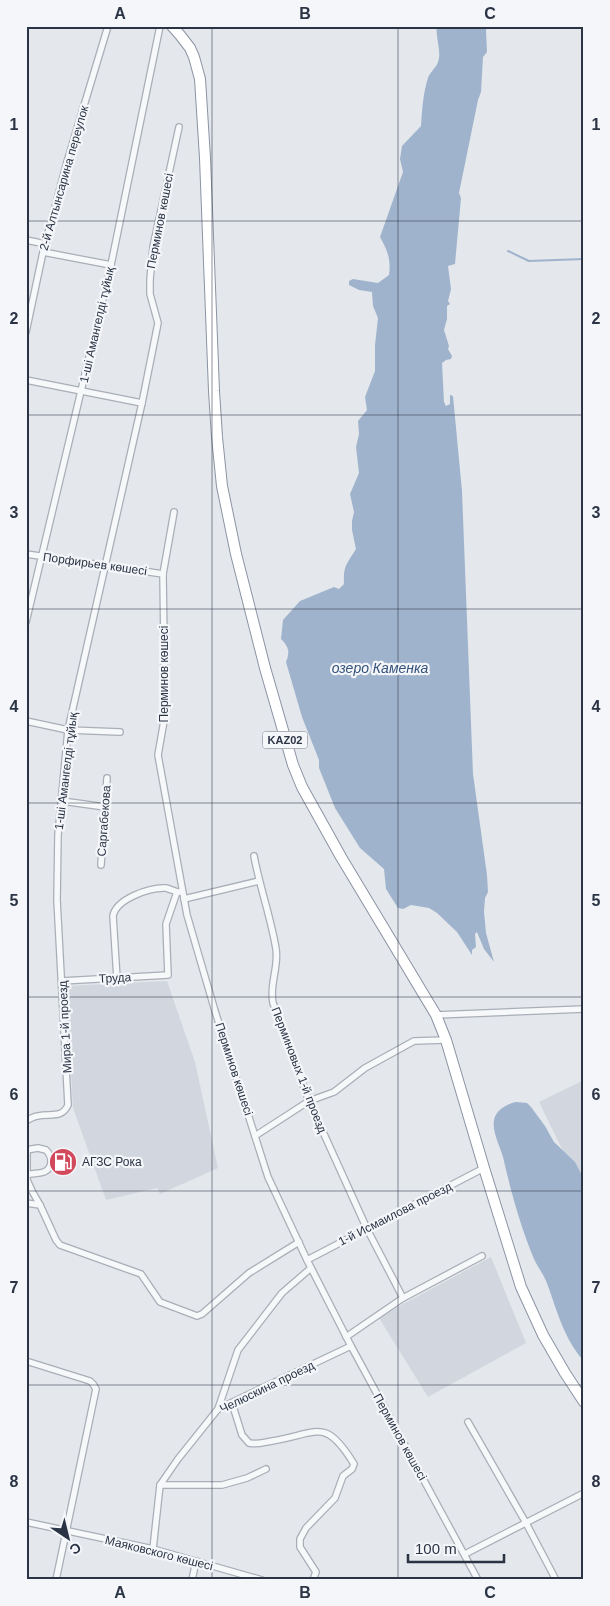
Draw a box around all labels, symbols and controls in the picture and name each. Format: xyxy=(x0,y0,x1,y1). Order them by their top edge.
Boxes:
text: A xyxy=(114,5,126,22)
text: B xyxy=(299,5,311,22)
text: C xyxy=(484,5,496,22)
street label: 2-й Алтынсарина переулок xyxy=(37,103,92,252)
text: 1 xyxy=(10,116,19,133)
text: 1 xyxy=(592,116,601,133)
street label: Перминов көшесі xyxy=(144,172,176,270)
street label: 1-ші Амангелді тұйық xyxy=(77,265,117,384)
text: 2 xyxy=(10,310,19,327)
text: 2 xyxy=(592,310,601,327)
text: 3 xyxy=(10,504,19,521)
text: 3 xyxy=(592,504,601,521)
street label: Порфирьев көшесі xyxy=(42,550,148,578)
street label: Перминов көшесі xyxy=(157,626,171,722)
water label: озеро Каменка xyxy=(332,660,429,676)
text: 4 xyxy=(10,698,19,715)
text: 4 xyxy=(592,698,601,715)
street label: 1-ші Амангелді тұйық xyxy=(52,711,80,831)
road number: KAZ02 xyxy=(262,732,308,748)
street label: Саргабекова xyxy=(95,785,113,857)
text: 5 xyxy=(10,892,19,909)
text: 5 xyxy=(592,892,601,909)
street label: Труда xyxy=(98,970,132,986)
street label: Мира 1-й проезд xyxy=(56,980,74,1074)
street label: Перминовых 1-й проезд xyxy=(268,1005,330,1135)
street label: Перминов көшесі xyxy=(212,1021,256,1117)
text: 6 xyxy=(10,1086,19,1103)
text: 6 xyxy=(592,1086,601,1103)
fuel station icon: АГЗС Рока xyxy=(48,1147,78,1177)
place label: АГЗС Рока xyxy=(82,1155,142,1169)
street label: 1-й Исмаилова проезд xyxy=(336,1179,454,1249)
text: 7 xyxy=(10,1279,19,1296)
text: 7 xyxy=(592,1279,601,1296)
street label: Челюскина проезд xyxy=(217,1358,317,1416)
street label: Перминов көшесі xyxy=(370,1391,430,1483)
text: 8 xyxy=(10,1473,19,1490)
text: 8 xyxy=(592,1473,601,1490)
north arrow xyxy=(42,1514,92,1564)
scale bar xyxy=(408,1531,504,1563)
street label: Маяковского көшесі xyxy=(104,1533,214,1573)
text: С xyxy=(67,1539,84,1558)
text: 100 m xyxy=(415,1540,457,1557)
text: A xyxy=(114,1584,126,1601)
text: B xyxy=(299,1584,311,1601)
text: C xyxy=(484,1584,496,1601)

